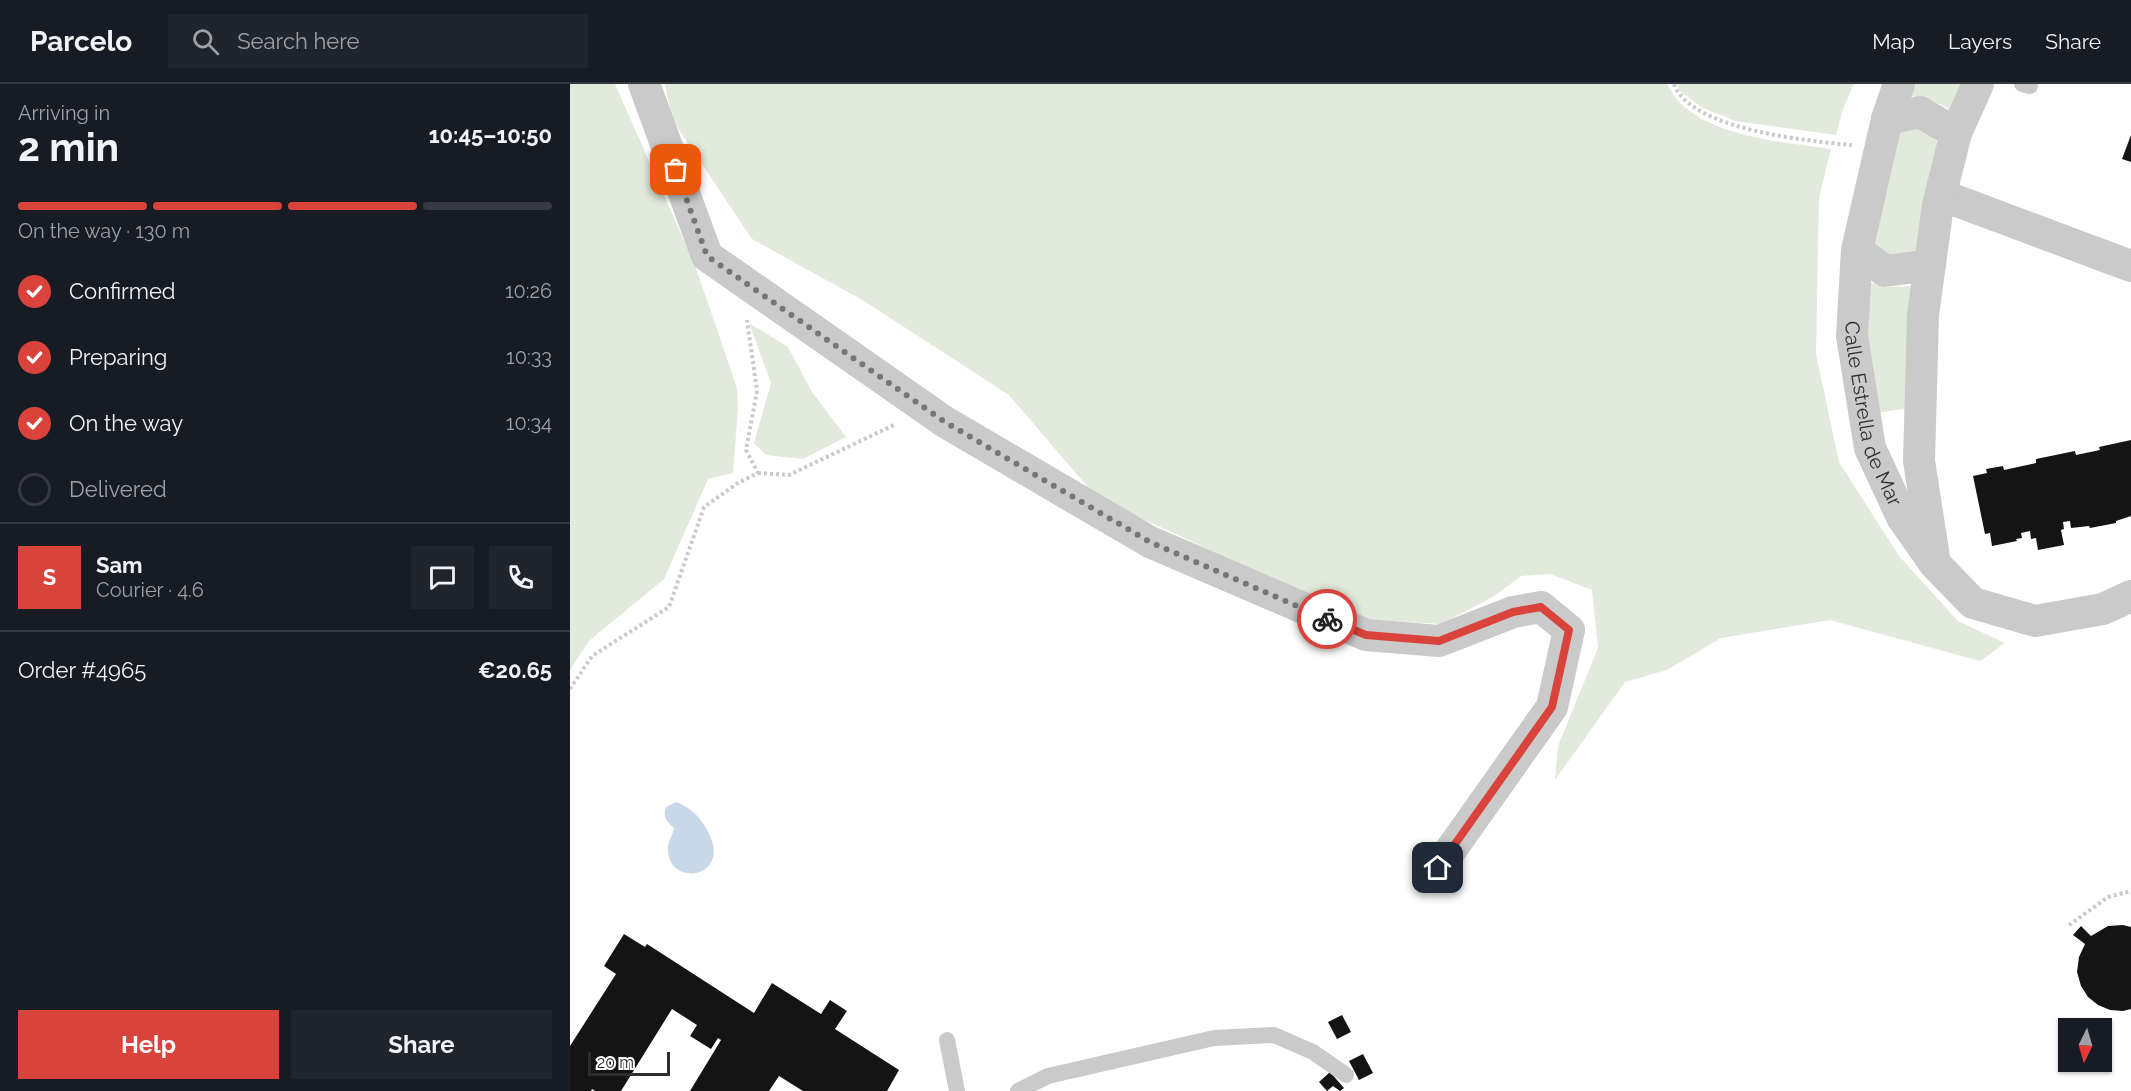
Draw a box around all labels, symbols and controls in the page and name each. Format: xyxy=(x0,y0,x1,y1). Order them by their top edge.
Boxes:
search box xyxy=(168,14,588,68)
text: Parcelo xyxy=(30,25,132,58)
icon: search xyxy=(189,25,222,58)
text: Search here xyxy=(237,28,359,54)
text: Map xyxy=(1872,29,1915,54)
text: Layers xyxy=(1948,29,2012,54)
text: Share xyxy=(2045,29,2101,54)
text: Arriving in xyxy=(18,101,110,125)
text: 10:45–10:50 xyxy=(429,122,552,148)
text: 2 min xyxy=(18,124,119,170)
pin xyxy=(650,144,701,195)
icon: bag xyxy=(659,153,692,186)
text: On the way · 130 m xyxy=(18,219,190,243)
icon: check xyxy=(18,275,51,308)
text: Confirmed xyxy=(69,278,176,304)
text: 10:26 xyxy=(505,279,552,303)
street label: Calle Estrella de Mar xyxy=(1840,320,1907,510)
icon: check xyxy=(18,341,51,374)
text: Preparing xyxy=(69,344,167,370)
text: 10:33 xyxy=(506,345,552,369)
icon: check xyxy=(18,407,51,440)
text: On the way xyxy=(69,410,183,436)
text: 10:34 xyxy=(506,411,552,435)
text: Delivered xyxy=(69,476,167,502)
button: chat xyxy=(411,546,474,609)
button: phone xyxy=(489,546,552,609)
text: Sam xyxy=(96,552,143,578)
text: S xyxy=(43,564,56,590)
text: Courier · 4.6 xyxy=(96,578,204,602)
courier xyxy=(1297,589,1357,649)
icon: bike xyxy=(1311,603,1344,636)
text: Order #4965 xyxy=(18,657,146,683)
text: €20.65 xyxy=(478,657,552,683)
pin xyxy=(1412,842,1463,893)
icon: home xyxy=(1421,851,1454,884)
button: Help xyxy=(18,1010,279,1079)
button: Share xyxy=(291,1010,552,1079)
north arrow xyxy=(2058,1018,2112,1072)
map controls xyxy=(2058,1018,2112,1072)
scale bar xyxy=(588,1049,670,1076)
text: 20 m xyxy=(597,1053,634,1072)

